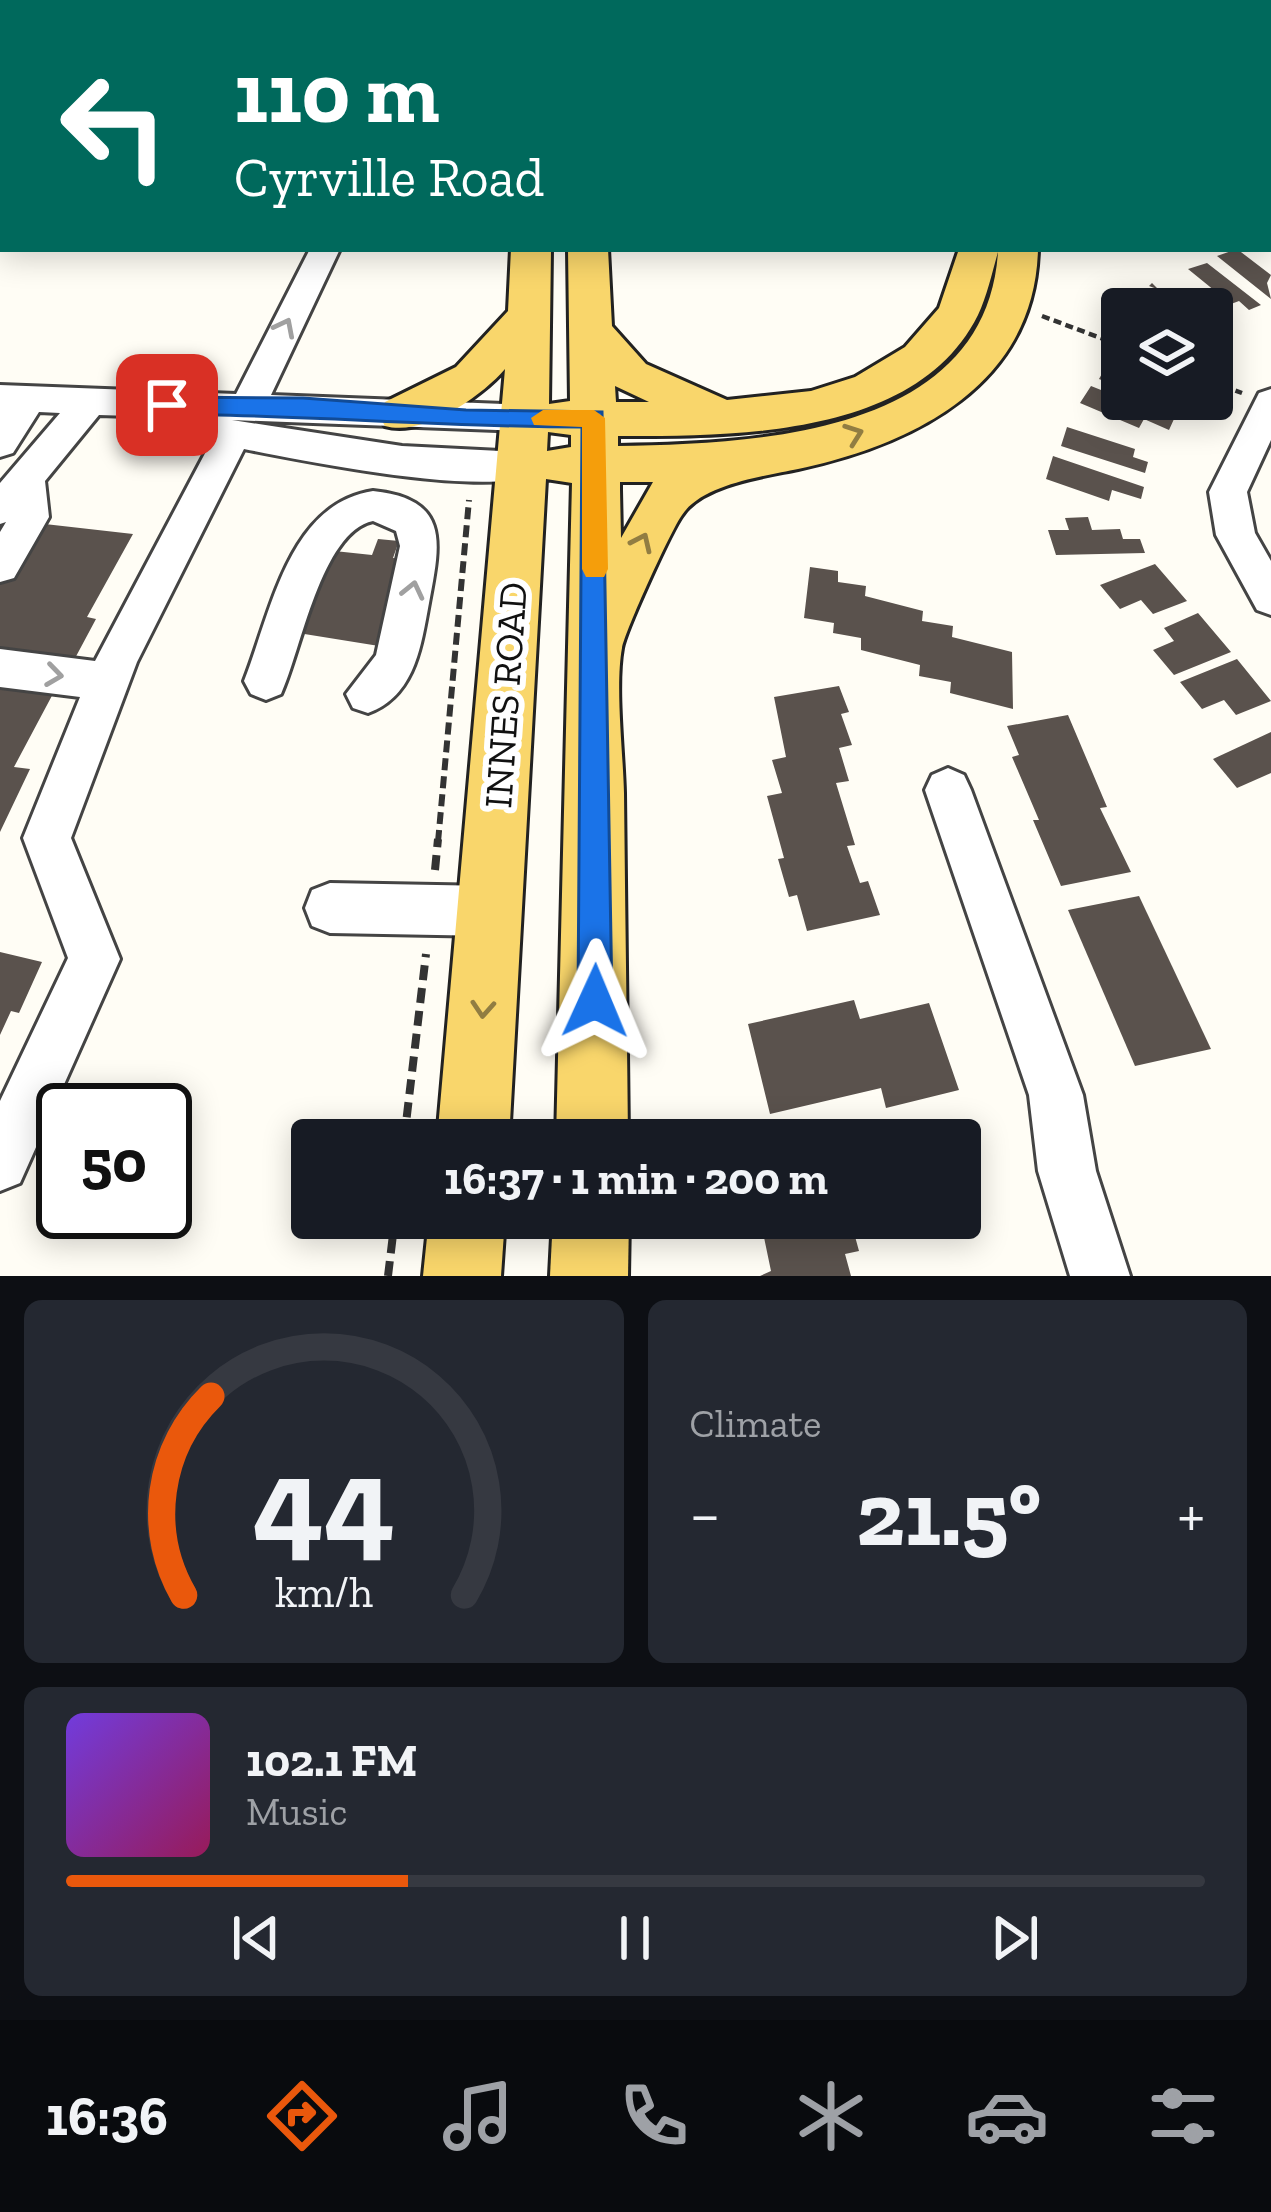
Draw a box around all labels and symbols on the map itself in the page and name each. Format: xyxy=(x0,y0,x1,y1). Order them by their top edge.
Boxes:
one-way arrow xyxy=(271,318,295,339)
pin xyxy=(116,354,218,456)
one-way arrow xyxy=(843,424,864,448)
one-way arrow xyxy=(628,533,651,554)
one-way arrow xyxy=(399,580,424,600)
street label: INNES ROAD xyxy=(474,580,537,810)
one-way arrow xyxy=(44,661,64,687)
position arrow xyxy=(532,938,658,1064)
one-way arrow xyxy=(471,1000,496,1019)
speed limit sign: 50 xyxy=(36,1083,192,1239)

